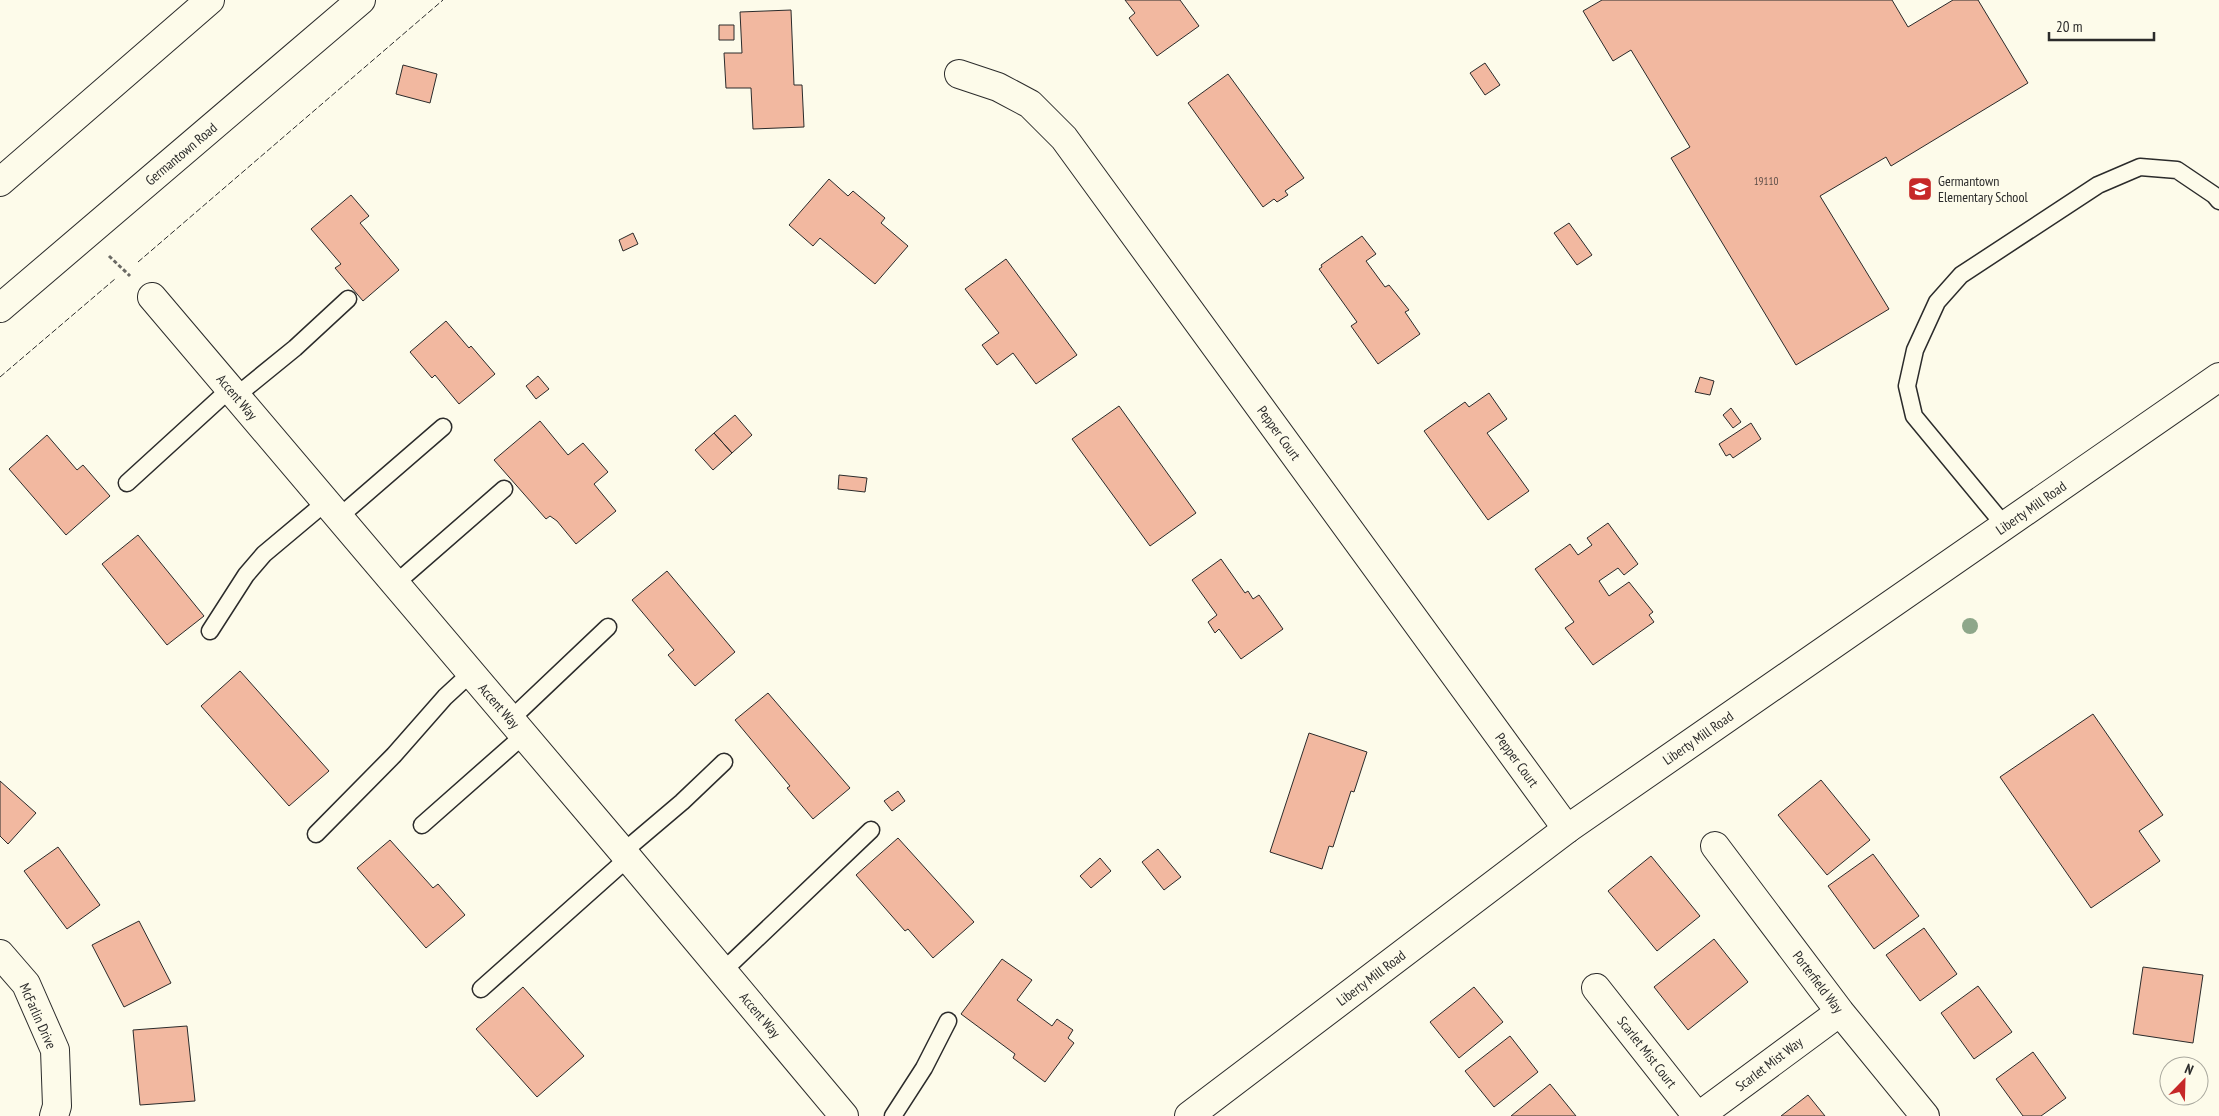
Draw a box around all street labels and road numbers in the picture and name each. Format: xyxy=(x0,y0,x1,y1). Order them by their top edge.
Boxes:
street label: Germantown Road xyxy=(141,119,221,189)
street label: Accent Way xyxy=(213,370,262,424)
street label: Pepper Court xyxy=(1253,402,1305,464)
street label: Liberty Mill Road xyxy=(1992,477,2070,539)
street label: Accent Way xyxy=(474,680,524,733)
street label: Liberty Mill Road xyxy=(1659,707,1737,769)
street label: Pepper Court xyxy=(1491,729,1543,791)
street label: Liberty Mill Road xyxy=(1333,946,1409,1010)
street label: Porterfield Way xyxy=(1789,947,1848,1017)
street label: McFarlin Drive xyxy=(16,980,61,1052)
street label: Accent Way xyxy=(736,988,785,1042)
street label: Scarlet Mist Court xyxy=(1613,1013,1681,1092)
street label: Scarlet Mist Way xyxy=(1732,1032,1807,1095)

